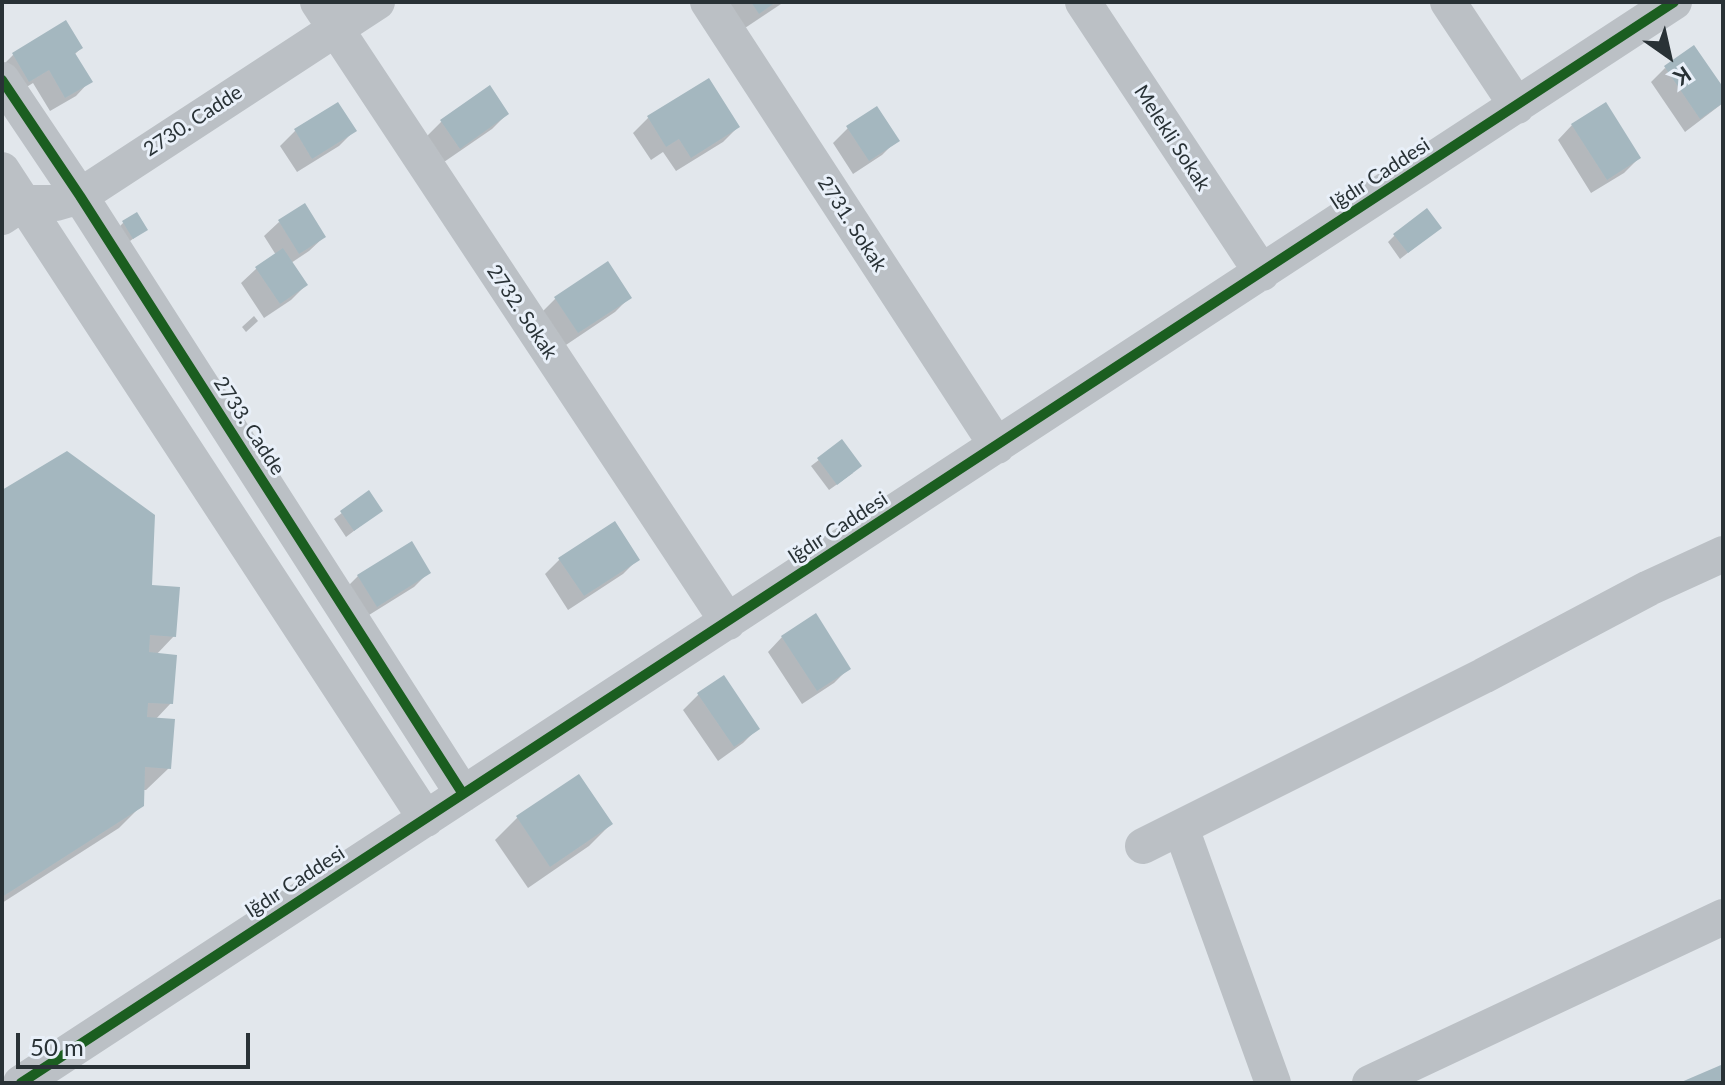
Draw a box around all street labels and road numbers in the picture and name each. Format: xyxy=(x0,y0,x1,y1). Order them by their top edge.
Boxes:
street label: 2730. Cadde xyxy=(139,80,247,162)
street label: Melekli Sokak xyxy=(1129,81,1215,195)
street label: Iğdır Caddesi xyxy=(1326,133,1434,215)
street label: 2731. Sokak xyxy=(812,172,892,276)
street label: 2732. Sokak xyxy=(482,260,562,364)
street label: 2733. Cadde xyxy=(208,372,290,480)
street label: Iğdır Caddesi xyxy=(784,487,892,569)
street label: Iğdır Caddesi xyxy=(241,841,349,923)

